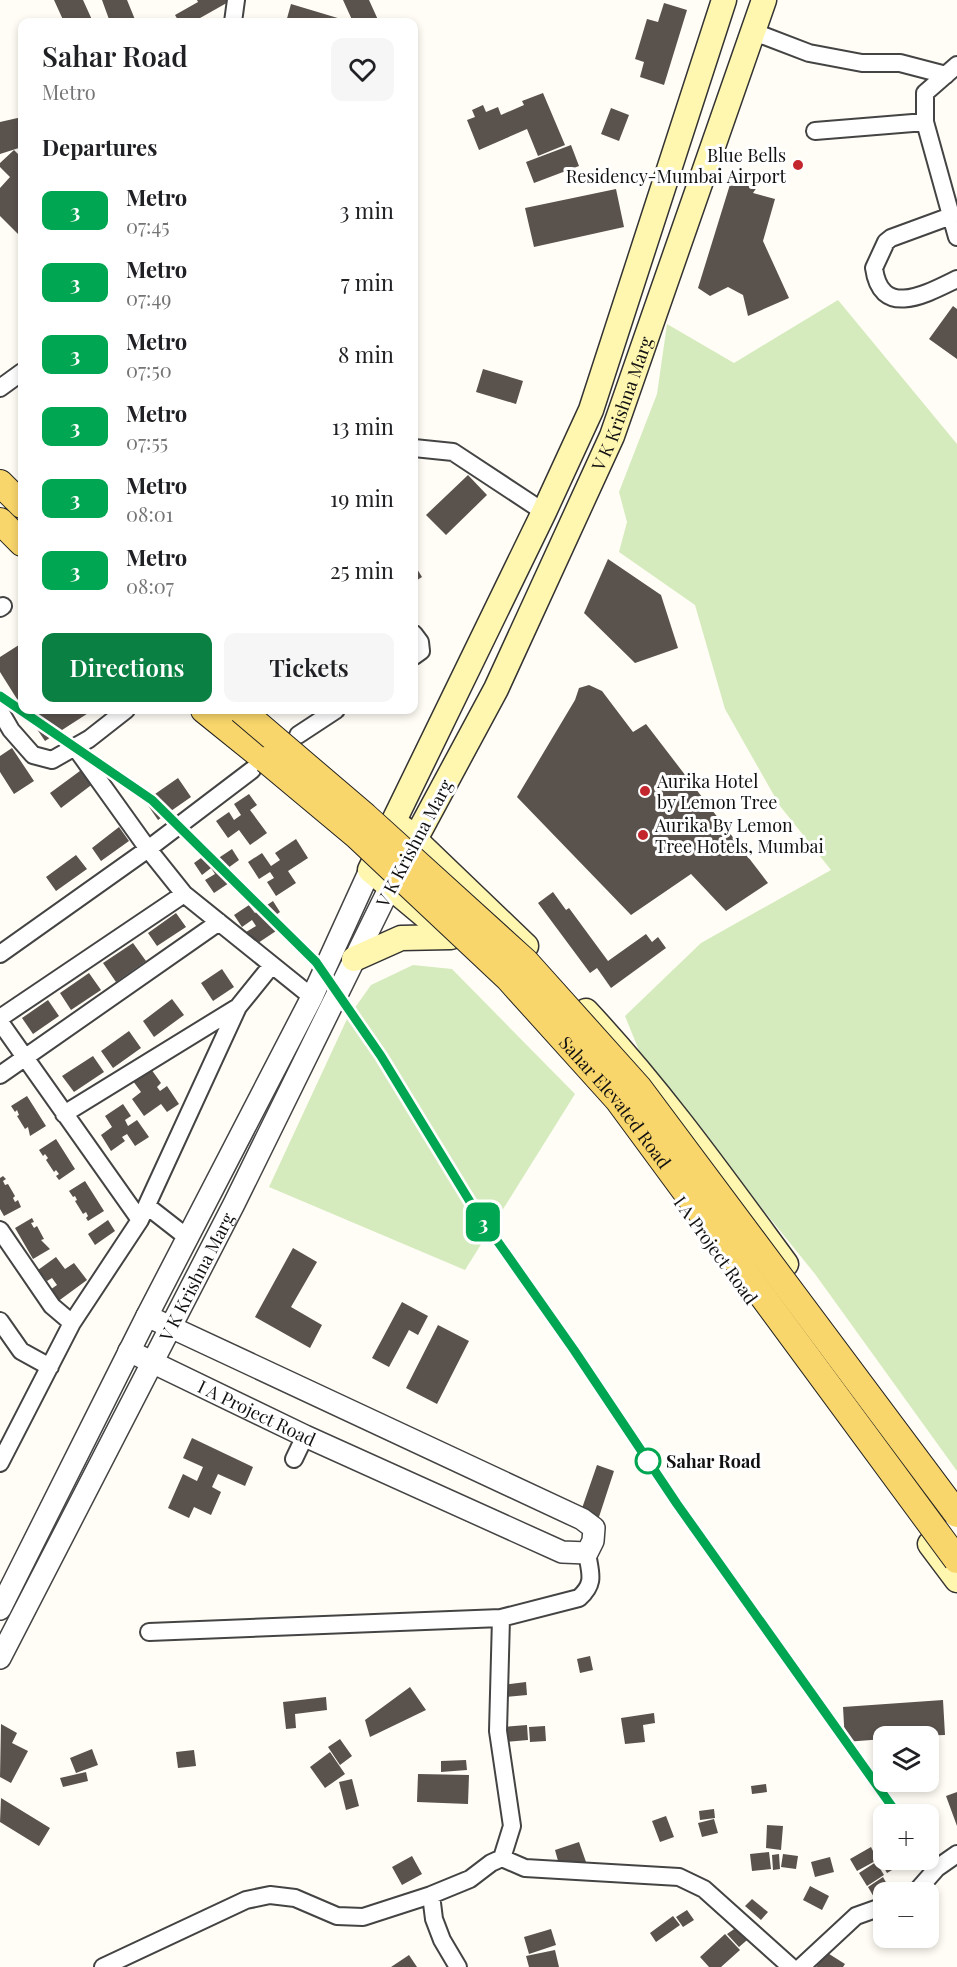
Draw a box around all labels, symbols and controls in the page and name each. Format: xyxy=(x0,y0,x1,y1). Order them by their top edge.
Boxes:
text: Sahar Road xyxy=(42,37,188,74)
button: heart xyxy=(331,38,394,101)
text: Metro xyxy=(42,78,96,105)
text: Departures xyxy=(42,132,157,162)
place label: Blue Bells Residency-Mumbai Airport xyxy=(566,143,787,188)
marker: Blue Bells Residency-Mumbai Airport xyxy=(791,158,805,172)
text: Metro xyxy=(126,182,187,212)
text: 3 min xyxy=(339,195,394,225)
text: 3 xyxy=(70,196,80,224)
text: 07:45 xyxy=(126,212,170,239)
text: Metro xyxy=(126,254,187,284)
text: 7 min xyxy=(341,267,394,297)
text: 3 xyxy=(70,268,80,296)
text: 07:49 xyxy=(126,284,172,311)
text: Metro xyxy=(126,326,187,356)
street label: V K Krishna Marg xyxy=(585,333,658,475)
text: 8 min xyxy=(338,339,394,369)
text: 3 xyxy=(70,340,80,368)
text: 07:50 xyxy=(126,356,172,383)
text: Metro xyxy=(126,398,187,428)
text: 13 min xyxy=(332,411,394,441)
text: 3 xyxy=(70,412,80,440)
text: 07:55 xyxy=(126,428,168,455)
text: Metro xyxy=(126,470,187,500)
text: 19 min xyxy=(330,483,394,513)
text: 3 xyxy=(70,484,80,512)
text: 08:01 xyxy=(126,500,173,527)
text: Metro xyxy=(126,542,187,572)
text: 25 min xyxy=(330,555,394,585)
text: 3 xyxy=(70,556,80,584)
text: 08:07 xyxy=(126,572,174,599)
button: Directions xyxy=(42,633,212,702)
button: Tickets xyxy=(224,633,394,702)
place label: Aurika Hotel by Lemon Tree xyxy=(656,769,777,814)
street label: V K Krishna Marg xyxy=(370,775,458,912)
marker: Aurika Hotel by Lemon Tree xyxy=(638,784,652,798)
place label: Aurika By Lemon Tree Hotels, Mumbai xyxy=(654,813,824,858)
marker: Aurika By Lemon Tree Hotels, Mumbai xyxy=(636,828,650,842)
street label: Sahar Elevated Road xyxy=(554,1031,677,1174)
street label: I A Project Road xyxy=(669,1191,764,1309)
line badge: 3 xyxy=(464,1202,502,1242)
street label: V K Krishna Marg xyxy=(153,1208,240,1346)
text: 3 xyxy=(478,1208,488,1236)
street label: I A Project Road xyxy=(194,1374,320,1452)
marker: Sahar Road xyxy=(635,1448,661,1474)
place label: Sahar Road xyxy=(666,1449,761,1473)
map controls xyxy=(873,1726,939,1948)
button: layers xyxy=(873,1726,939,1792)
button: + xyxy=(873,1804,939,1870)
button: − xyxy=(873,1882,939,1948)

